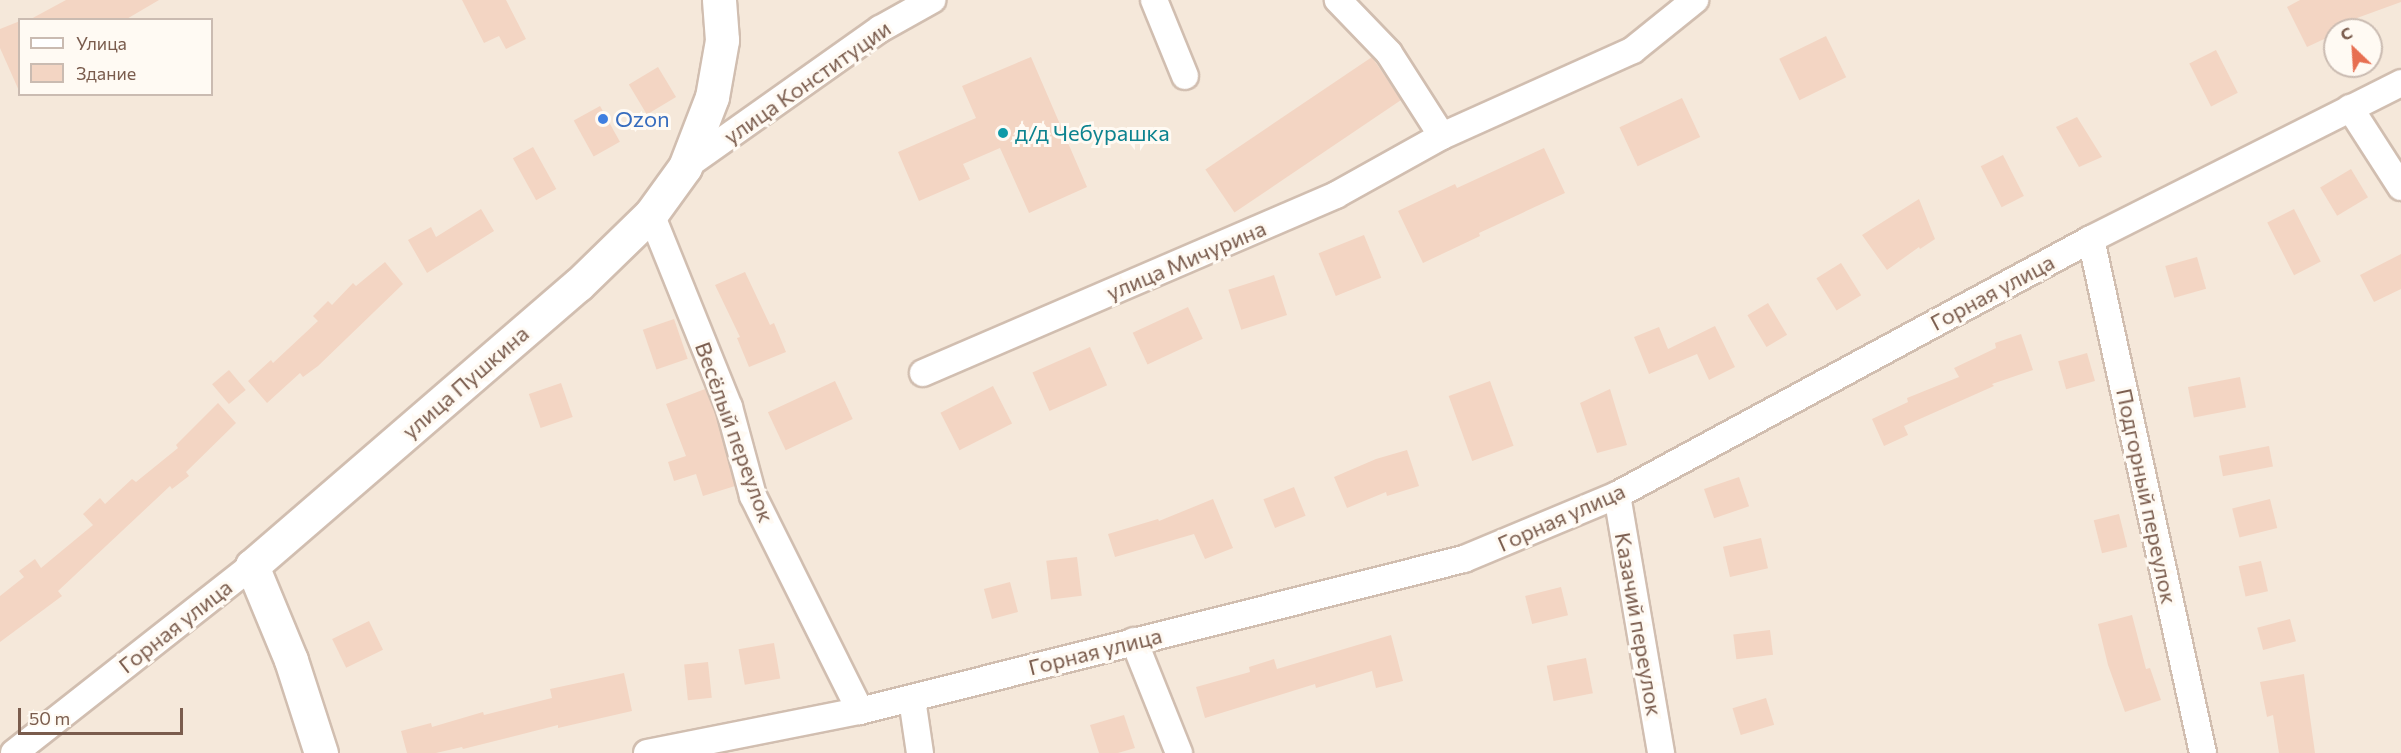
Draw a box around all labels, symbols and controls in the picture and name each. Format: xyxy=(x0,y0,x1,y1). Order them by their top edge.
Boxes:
street label: улица Конституции xyxy=(718,15,896,149)
legend xyxy=(18,18,213,96)
north arrow xyxy=(2323,18,2383,78)
text: С xyxy=(2337,22,2355,44)
text: Улица xyxy=(76,32,127,54)
text: Здание xyxy=(76,62,136,84)
place label: Ozon xyxy=(615,106,670,132)
marker: Ozon xyxy=(596,112,610,126)
place label: д/д Чебурашка xyxy=(1015,120,1170,146)
marker: д/д Чебурашка xyxy=(996,126,1010,140)
street label: улица Мичурина xyxy=(1102,215,1270,305)
street label: Горная улица xyxy=(1925,248,2059,336)
street label: улица Пушкина xyxy=(396,320,534,444)
street label: Весёлый переулок xyxy=(690,338,780,526)
street label: Подгорный переулок xyxy=(2111,386,2183,606)
street label: Горная улица xyxy=(1493,477,1629,557)
street label: Казачий переулок xyxy=(1610,530,1668,718)
street label: Горная улица xyxy=(113,574,237,678)
street label: Горная улица xyxy=(1026,622,1164,680)
scale bar xyxy=(21,696,186,734)
text: 50 m xyxy=(29,707,70,729)

